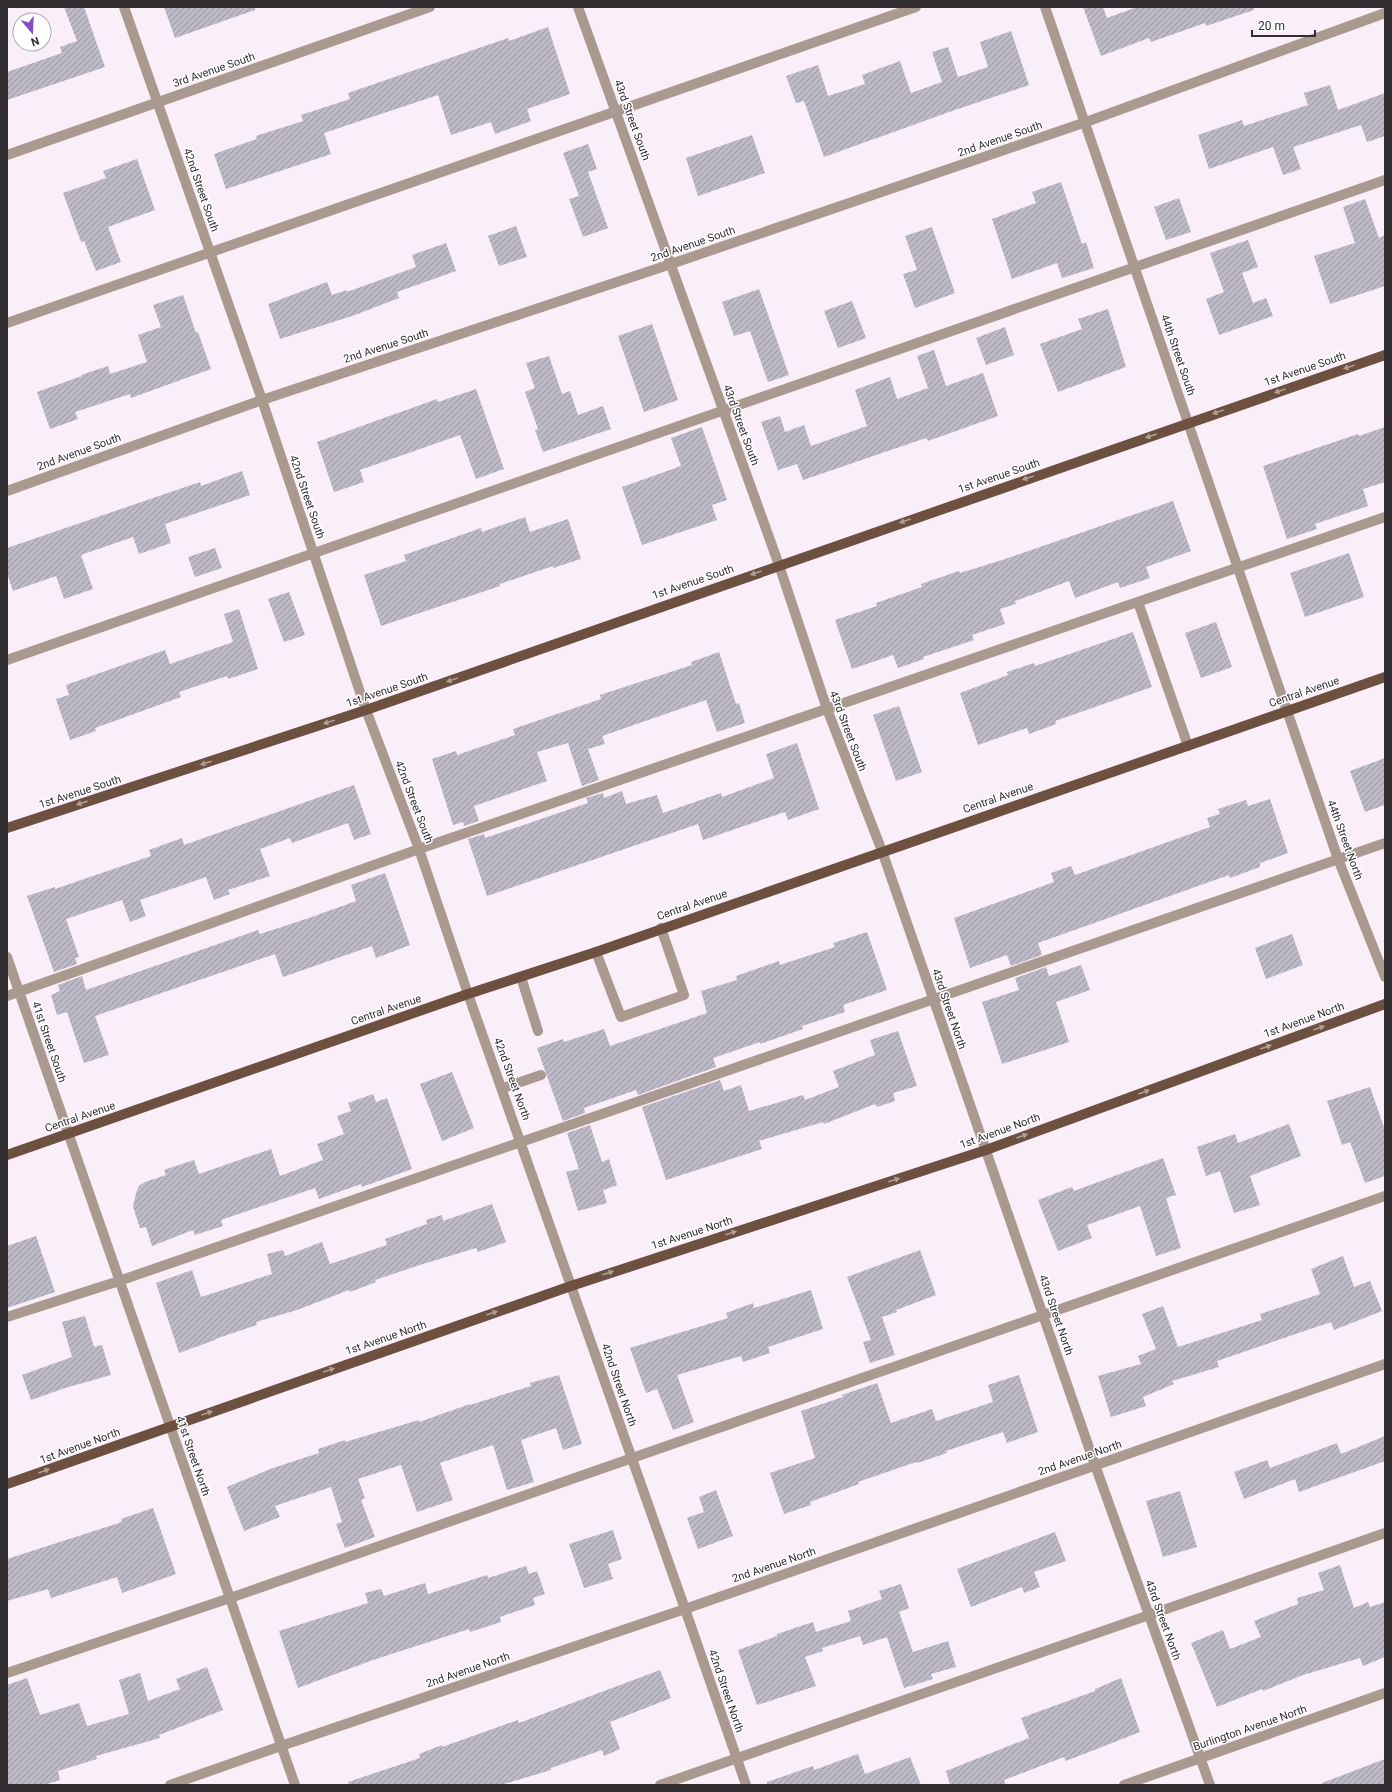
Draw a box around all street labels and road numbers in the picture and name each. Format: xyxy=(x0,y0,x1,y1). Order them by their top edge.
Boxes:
street label: 3rd Avenue South xyxy=(171,50,257,90)
street label: 43rd Street South xyxy=(611,78,653,162)
street label: 2nd Avenue South xyxy=(956,118,1044,160)
street label: 42nd Street South xyxy=(181,146,221,234)
street label: 2nd Avenue South xyxy=(649,223,737,265)
street label: 44th Street South xyxy=(1158,313,1198,397)
street label: 2nd Avenue South xyxy=(342,326,430,366)
street label: 1st Avenue South xyxy=(1262,349,1348,389)
street label: 43rd Street South xyxy=(720,383,762,467)
street label: 2nd Avenue South xyxy=(35,431,123,473)
street label: 42nd Street South xyxy=(287,453,327,541)
street label: 1st Avenue South xyxy=(956,456,1042,496)
street label: 1st Avenue South xyxy=(650,562,736,602)
street label: 1st Avenue South xyxy=(344,670,430,710)
street label: Central Avenue xyxy=(1267,674,1341,710)
street label: 43rd Street South xyxy=(827,689,869,773)
street label: 42nd Street South xyxy=(392,759,436,845)
street label: 1st Avenue South xyxy=(37,773,123,811)
street label: Central Avenue xyxy=(961,780,1035,816)
street label: 44th Street North xyxy=(1324,798,1366,882)
street label: Central Avenue xyxy=(655,887,729,923)
street label: 43rd Street North xyxy=(929,967,969,1051)
street label: Central Avenue xyxy=(349,992,423,1028)
street label: 1st Avenue North xyxy=(1262,999,1346,1041)
street label: 41st Street South xyxy=(29,1000,69,1084)
street label: 42nd Street North xyxy=(491,1036,533,1122)
street label: Central Avenue xyxy=(43,1099,117,1135)
street label: 1st Avenue North xyxy=(958,1110,1042,1152)
street label: 1st Avenue North xyxy=(650,1214,734,1252)
street label: 43rd Street North xyxy=(1036,1273,1076,1357)
street label: 1st Avenue North xyxy=(344,1318,428,1358)
street label: 42nd Street North xyxy=(599,1342,639,1428)
street label: 41st Street North xyxy=(173,1414,213,1498)
street label: 1st Avenue North xyxy=(38,1425,122,1467)
street label: 2nd Avenue North xyxy=(1036,1438,1124,1478)
street label: 2nd Avenue North xyxy=(730,1545,818,1585)
street label: 43rd Street North xyxy=(1142,1578,1184,1662)
street label: 42nd Street North xyxy=(706,1648,746,1734)
street label: 2nd Avenue North xyxy=(424,1650,512,1690)
street label: Burlington Avenue North xyxy=(1191,1702,1309,1754)

